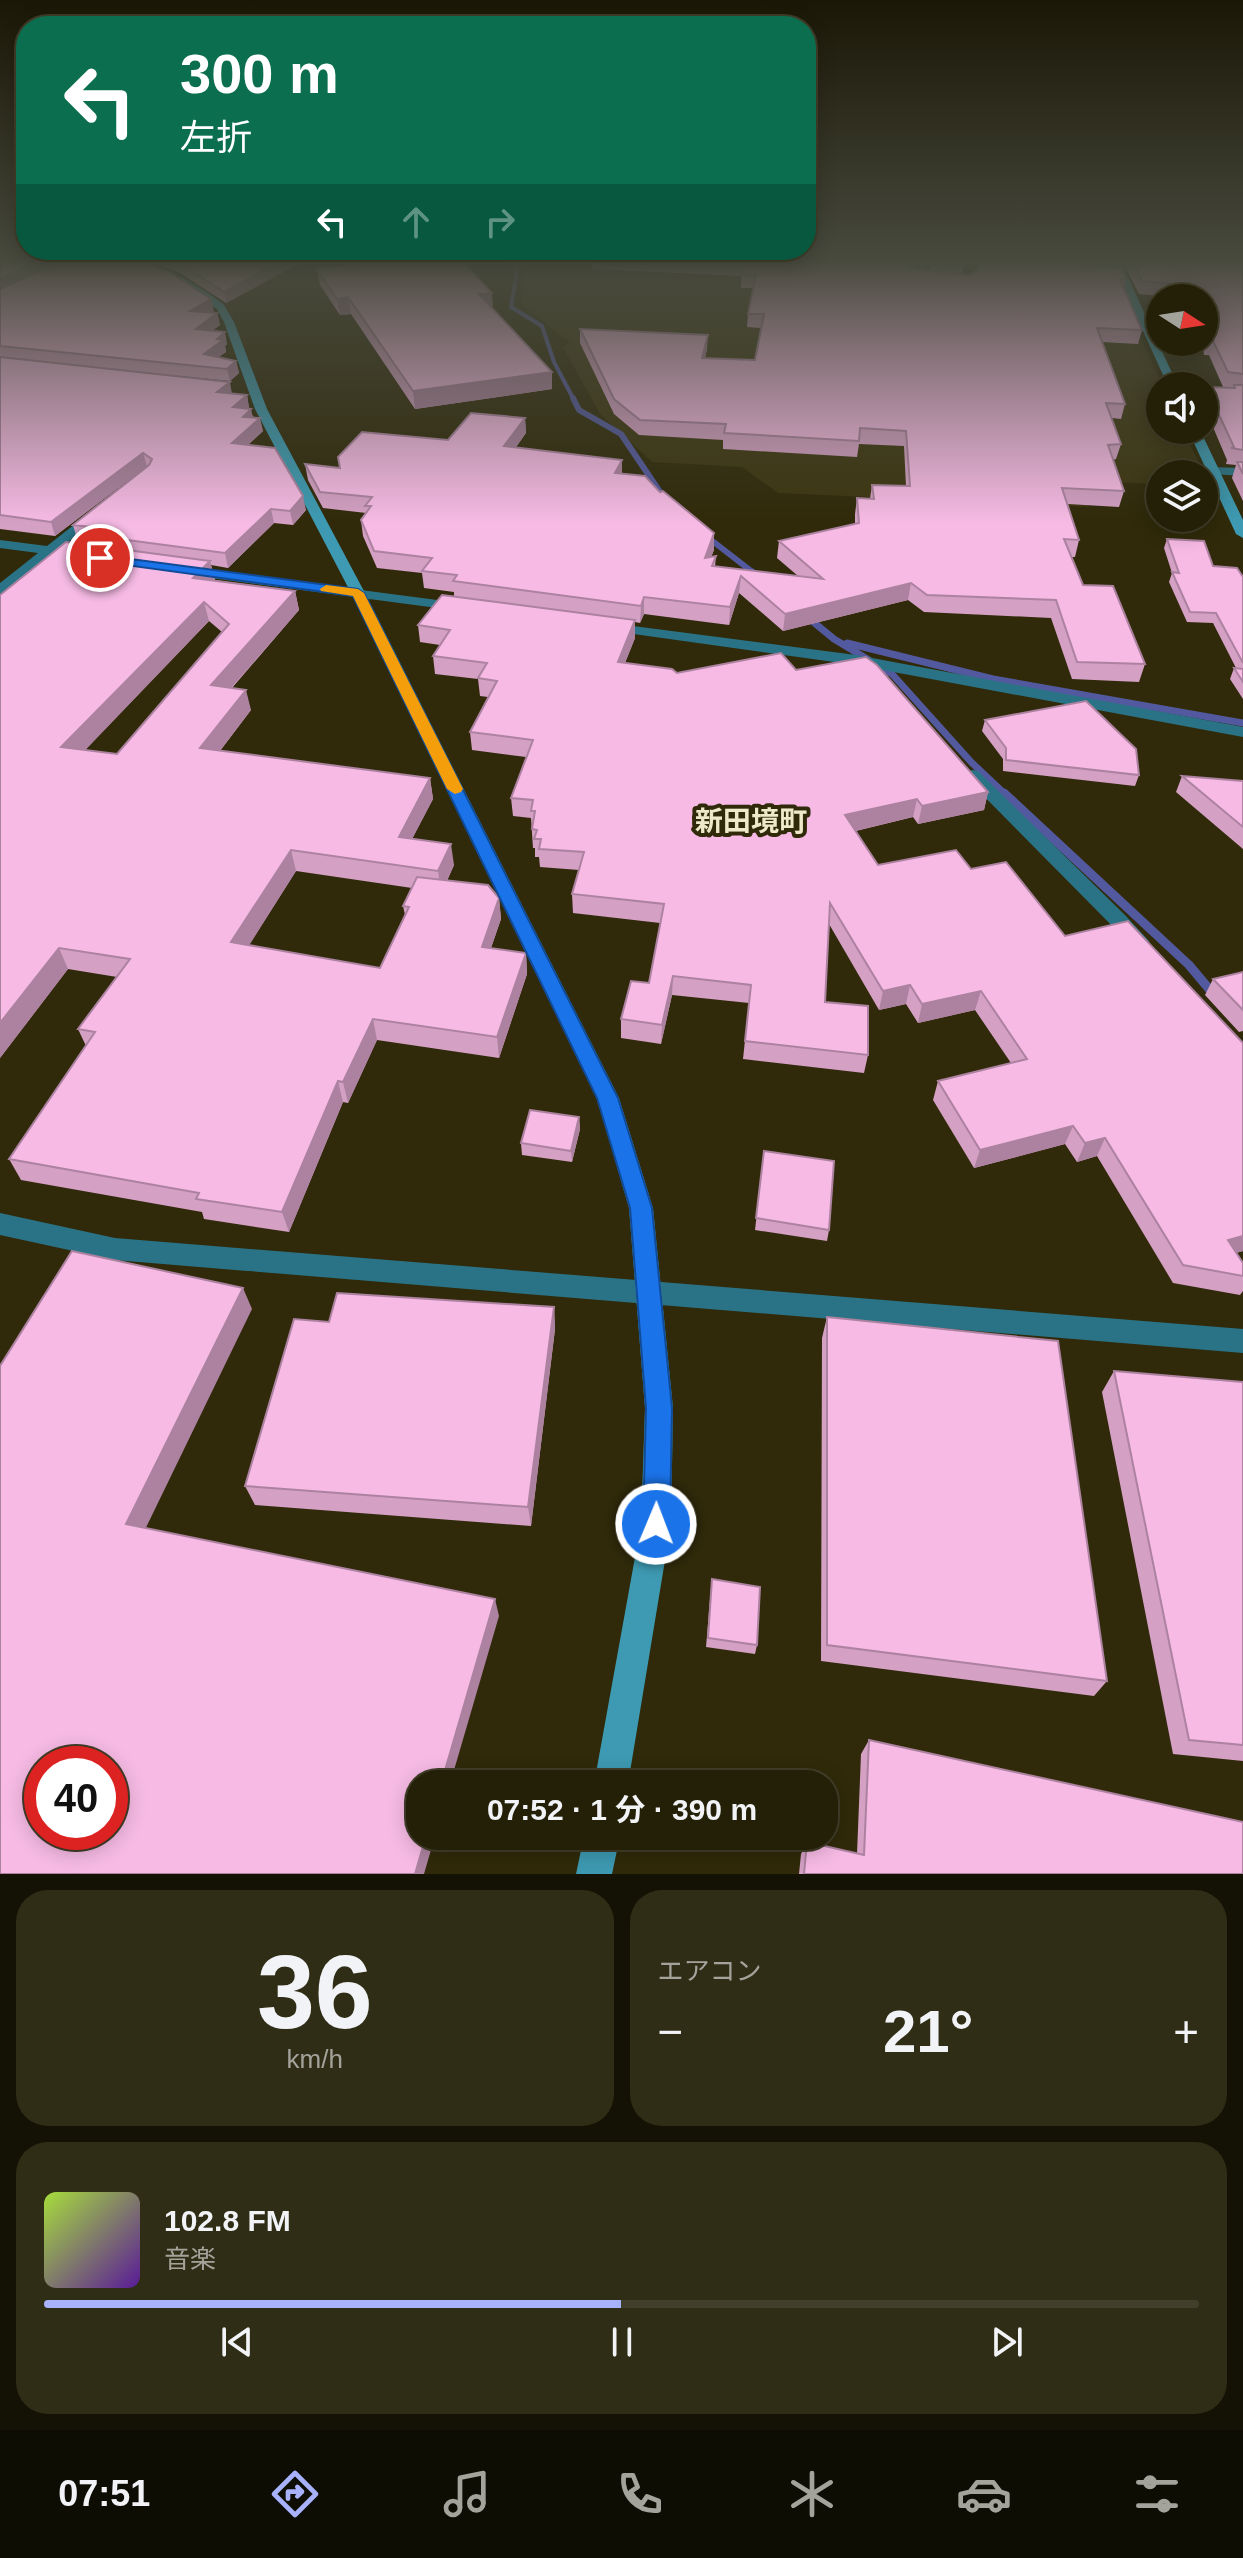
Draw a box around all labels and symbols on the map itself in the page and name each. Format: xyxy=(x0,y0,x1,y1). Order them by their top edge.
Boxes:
north arrow xyxy=(1146,284,1218,356)
pin xyxy=(66,524,134,592)
district label: 新田境町 xyxy=(695,806,807,837)
position arrow xyxy=(614,1482,698,1566)
speed limit sign: 40 xyxy=(24,1746,128,1850)

